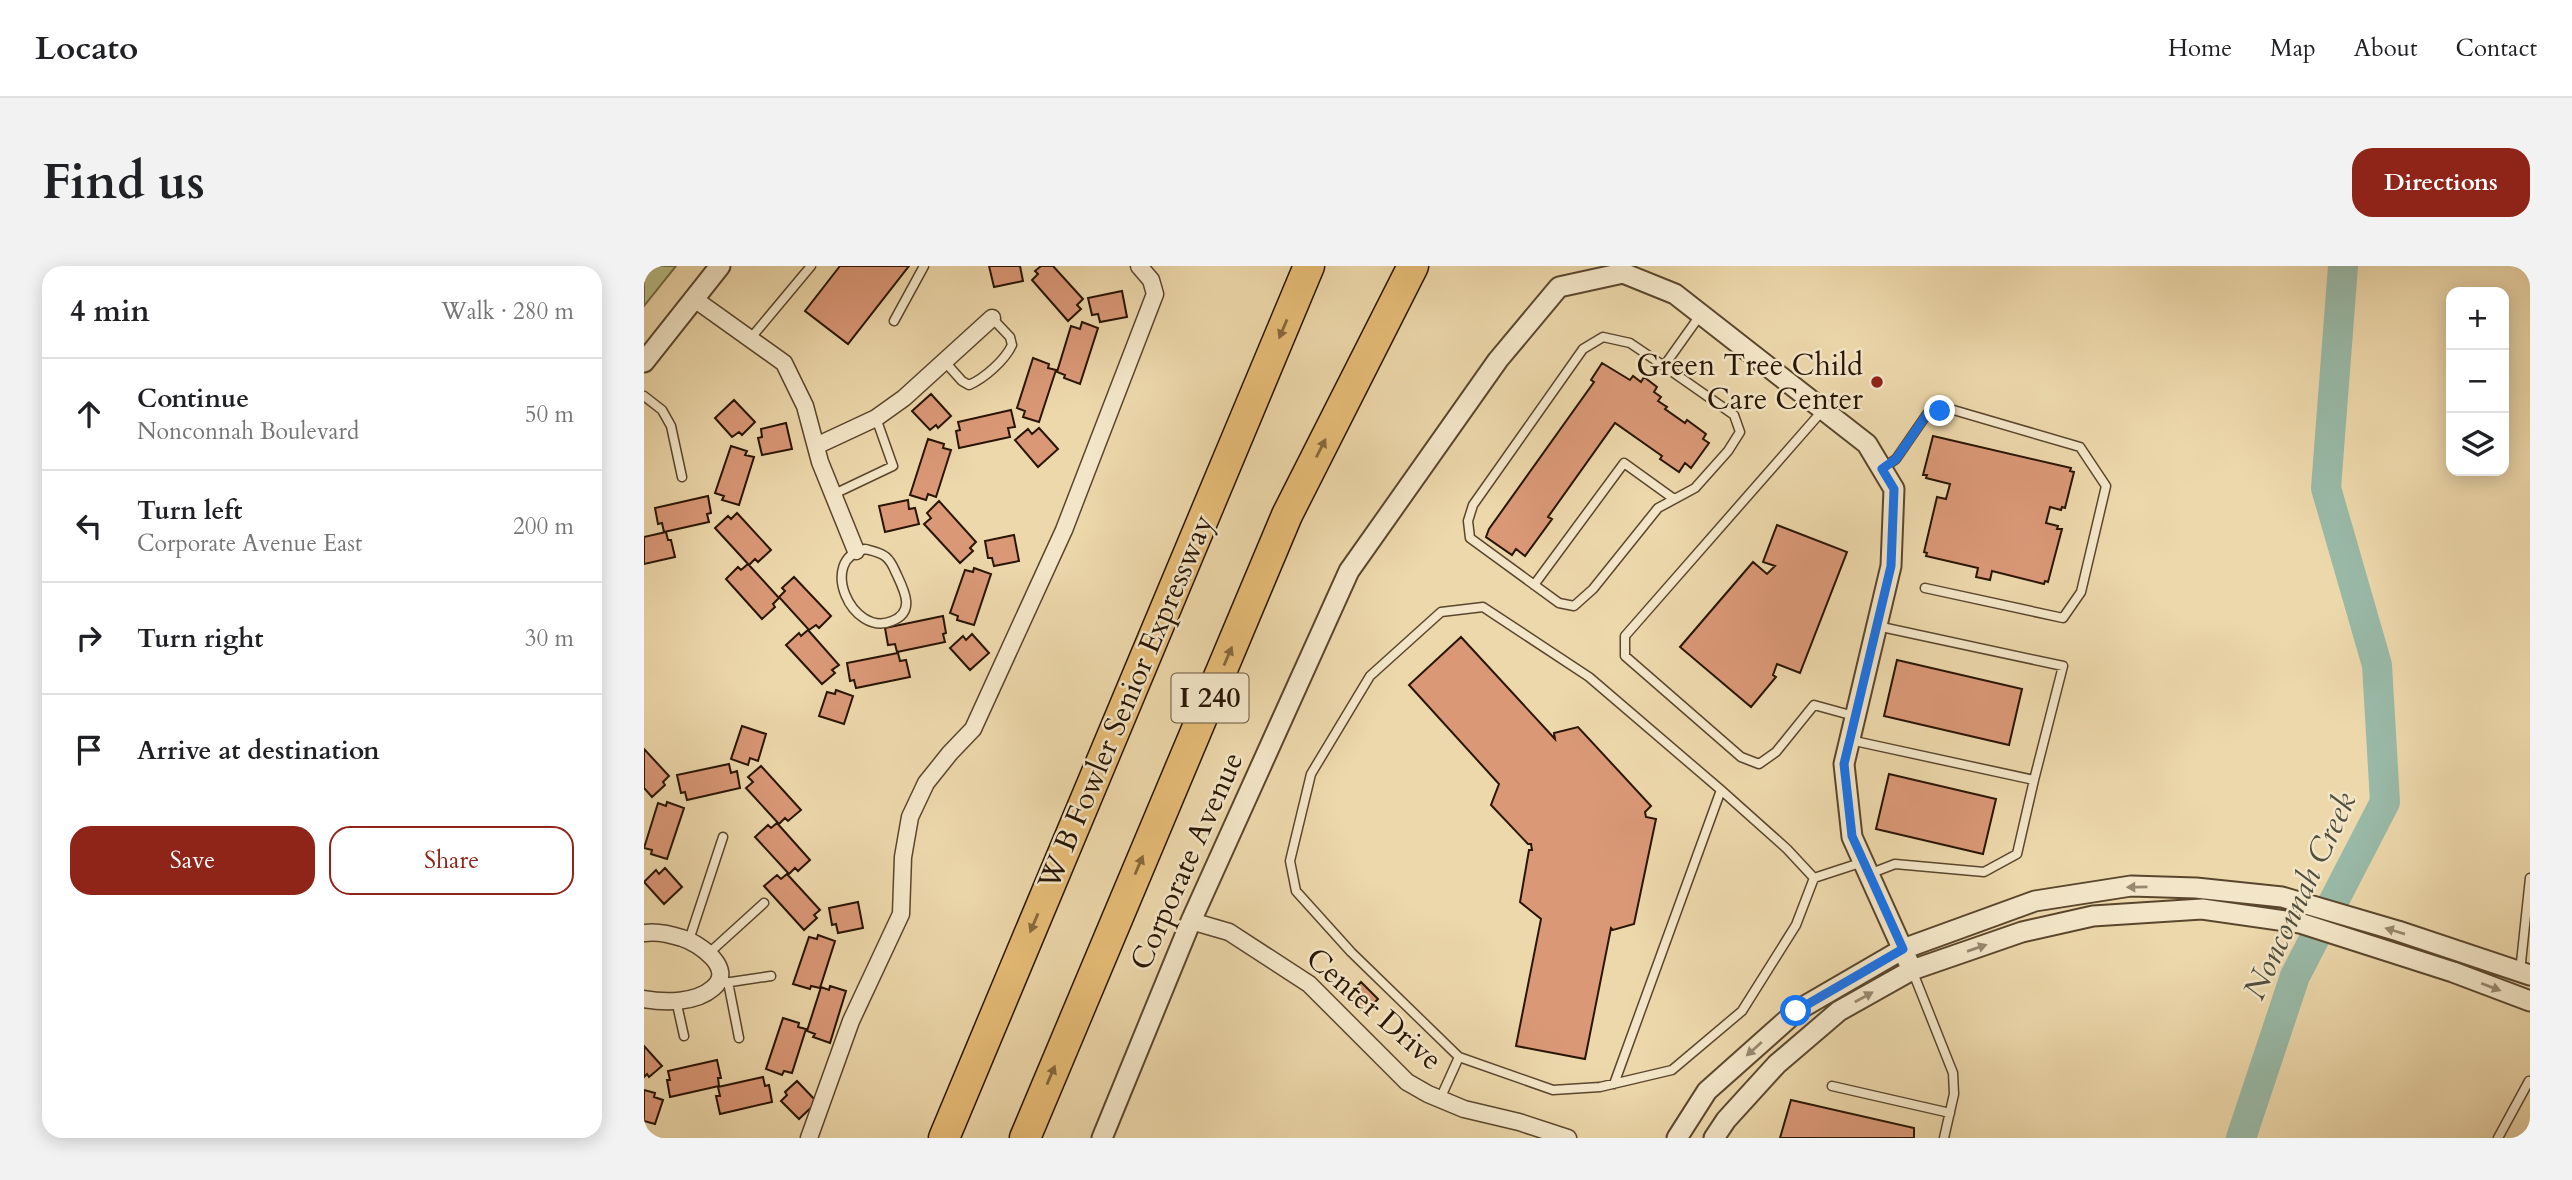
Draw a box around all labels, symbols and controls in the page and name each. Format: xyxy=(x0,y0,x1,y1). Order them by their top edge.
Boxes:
text: Locato xyxy=(35,26,138,71)
text: Home xyxy=(2168,32,2232,65)
text: Map xyxy=(2270,32,2316,65)
text: About xyxy=(2354,32,2418,65)
text: Contact xyxy=(2456,32,2537,65)
button: Directions xyxy=(2352,148,2530,217)
text: Find us xyxy=(42,149,205,216)
map controls xyxy=(2446,287,2509,476)
button: + xyxy=(2446,287,2509,350)
text: 4 min xyxy=(70,291,150,332)
text: Walk · 280 m xyxy=(441,296,574,327)
one-way arrow xyxy=(1277,319,1289,339)
place label: Green Tree Child Care Center xyxy=(1636,345,1863,420)
button: − xyxy=(2446,350,2509,413)
marker: Green Tree Child Care Center xyxy=(1869,374,1885,390)
text: Continue xyxy=(137,381,249,416)
icon: ahead xyxy=(70,395,108,433)
route end xyxy=(1924,395,1955,426)
text: 50 m xyxy=(525,399,574,430)
button: layers xyxy=(2446,413,2509,476)
text: Nonconnah Boulevard xyxy=(137,416,359,447)
one-way arrow xyxy=(1315,438,1326,458)
text: Turn left xyxy=(137,493,242,528)
icon: left xyxy=(70,507,108,545)
street label: W B Fowler Senior Expressway xyxy=(1028,508,1224,897)
text: 200 m xyxy=(513,511,574,542)
text: Corporate Avenue East xyxy=(137,528,362,559)
icon: right xyxy=(70,619,108,657)
text: Turn right xyxy=(137,621,264,656)
text: 30 m xyxy=(525,623,574,654)
one-way arrow xyxy=(1222,645,1233,666)
road number: I 240 xyxy=(1172,674,1248,723)
icon: arrive xyxy=(70,731,108,769)
text: Arrive at destination xyxy=(137,733,380,768)
street label: Corporate Avenue xyxy=(1121,745,1253,977)
water label: Nonconnah Creek xyxy=(2233,785,2367,1007)
button: Save xyxy=(70,826,315,895)
button: Share xyxy=(329,826,574,895)
one-way arrow xyxy=(1134,855,1145,876)
one-way arrow xyxy=(2126,881,2148,893)
one-way arrow xyxy=(1028,913,1039,934)
one-way arrow xyxy=(2385,925,2406,935)
street label: Center Drive xyxy=(1297,938,1451,1080)
one-way arrow xyxy=(1966,942,1987,953)
one-way arrow xyxy=(2481,982,2502,993)
one-way arrow xyxy=(1855,991,1874,1003)
route start xyxy=(1780,995,1811,1026)
one-way arrow xyxy=(1746,1040,1763,1056)
one-way arrow xyxy=(1045,1065,1057,1085)

